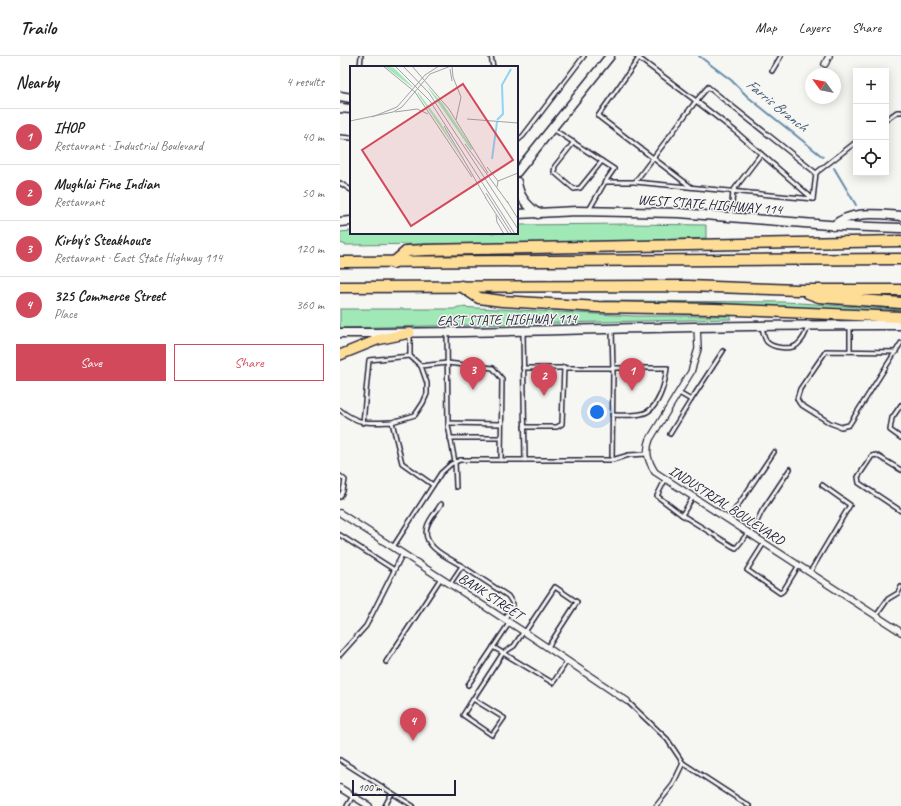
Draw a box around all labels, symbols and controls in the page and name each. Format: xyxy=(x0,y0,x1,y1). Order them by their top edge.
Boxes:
text: Trailo xyxy=(20,16,56,40)
text: Map xyxy=(755,19,777,36)
text: Layers xyxy=(799,19,830,36)
text: Share xyxy=(852,19,881,36)
inset map xyxy=(350,66,518,234)
north arrow xyxy=(805,68,841,104)
map controls xyxy=(853,68,889,176)
button: + xyxy=(853,68,889,104)
text: Nearby xyxy=(16,72,59,93)
text: 4 results xyxy=(286,74,324,90)
water label: Farris Branch xyxy=(742,75,812,137)
button: − xyxy=(853,104,889,140)
text: IHOP xyxy=(54,119,83,138)
text: 1 xyxy=(26,129,32,145)
text: 40 m xyxy=(302,129,324,145)
text: Restaurant · Industrial Boulevard xyxy=(54,138,203,154)
button: locate xyxy=(853,140,889,176)
text: Mughlai Fine Indian xyxy=(54,175,159,194)
text: 2 xyxy=(26,185,32,201)
text: 50 m xyxy=(302,185,324,201)
street label: WEST STATE HIGHWAY 114 xyxy=(637,191,784,218)
text: Restaurant xyxy=(54,194,104,210)
text: Kirby's Steakhouse xyxy=(54,231,150,250)
text: 3 xyxy=(26,241,32,257)
text: 120 m xyxy=(296,241,324,257)
text: Restaurant · East State Highway 114 xyxy=(54,250,222,266)
text: 325 Commerce Street xyxy=(54,287,165,306)
text: 4 xyxy=(26,297,32,313)
text: 360 m xyxy=(296,297,324,313)
text: Place xyxy=(54,306,77,322)
street label: EAST STATE HIGHWAY 114 xyxy=(437,310,579,329)
button: Save xyxy=(16,344,166,381)
button: Share xyxy=(174,344,324,381)
pin: 3 xyxy=(460,357,486,390)
pin: 1 xyxy=(619,358,645,391)
pin: 2 xyxy=(531,363,557,396)
your location xyxy=(587,402,607,422)
street label: INDUSTRIAL BOULEVARD xyxy=(666,462,788,550)
street label: BANK STREET xyxy=(455,569,529,626)
pin: 4 xyxy=(400,708,426,741)
scale bar xyxy=(352,778,456,797)
text: 100 m xyxy=(358,780,382,794)

